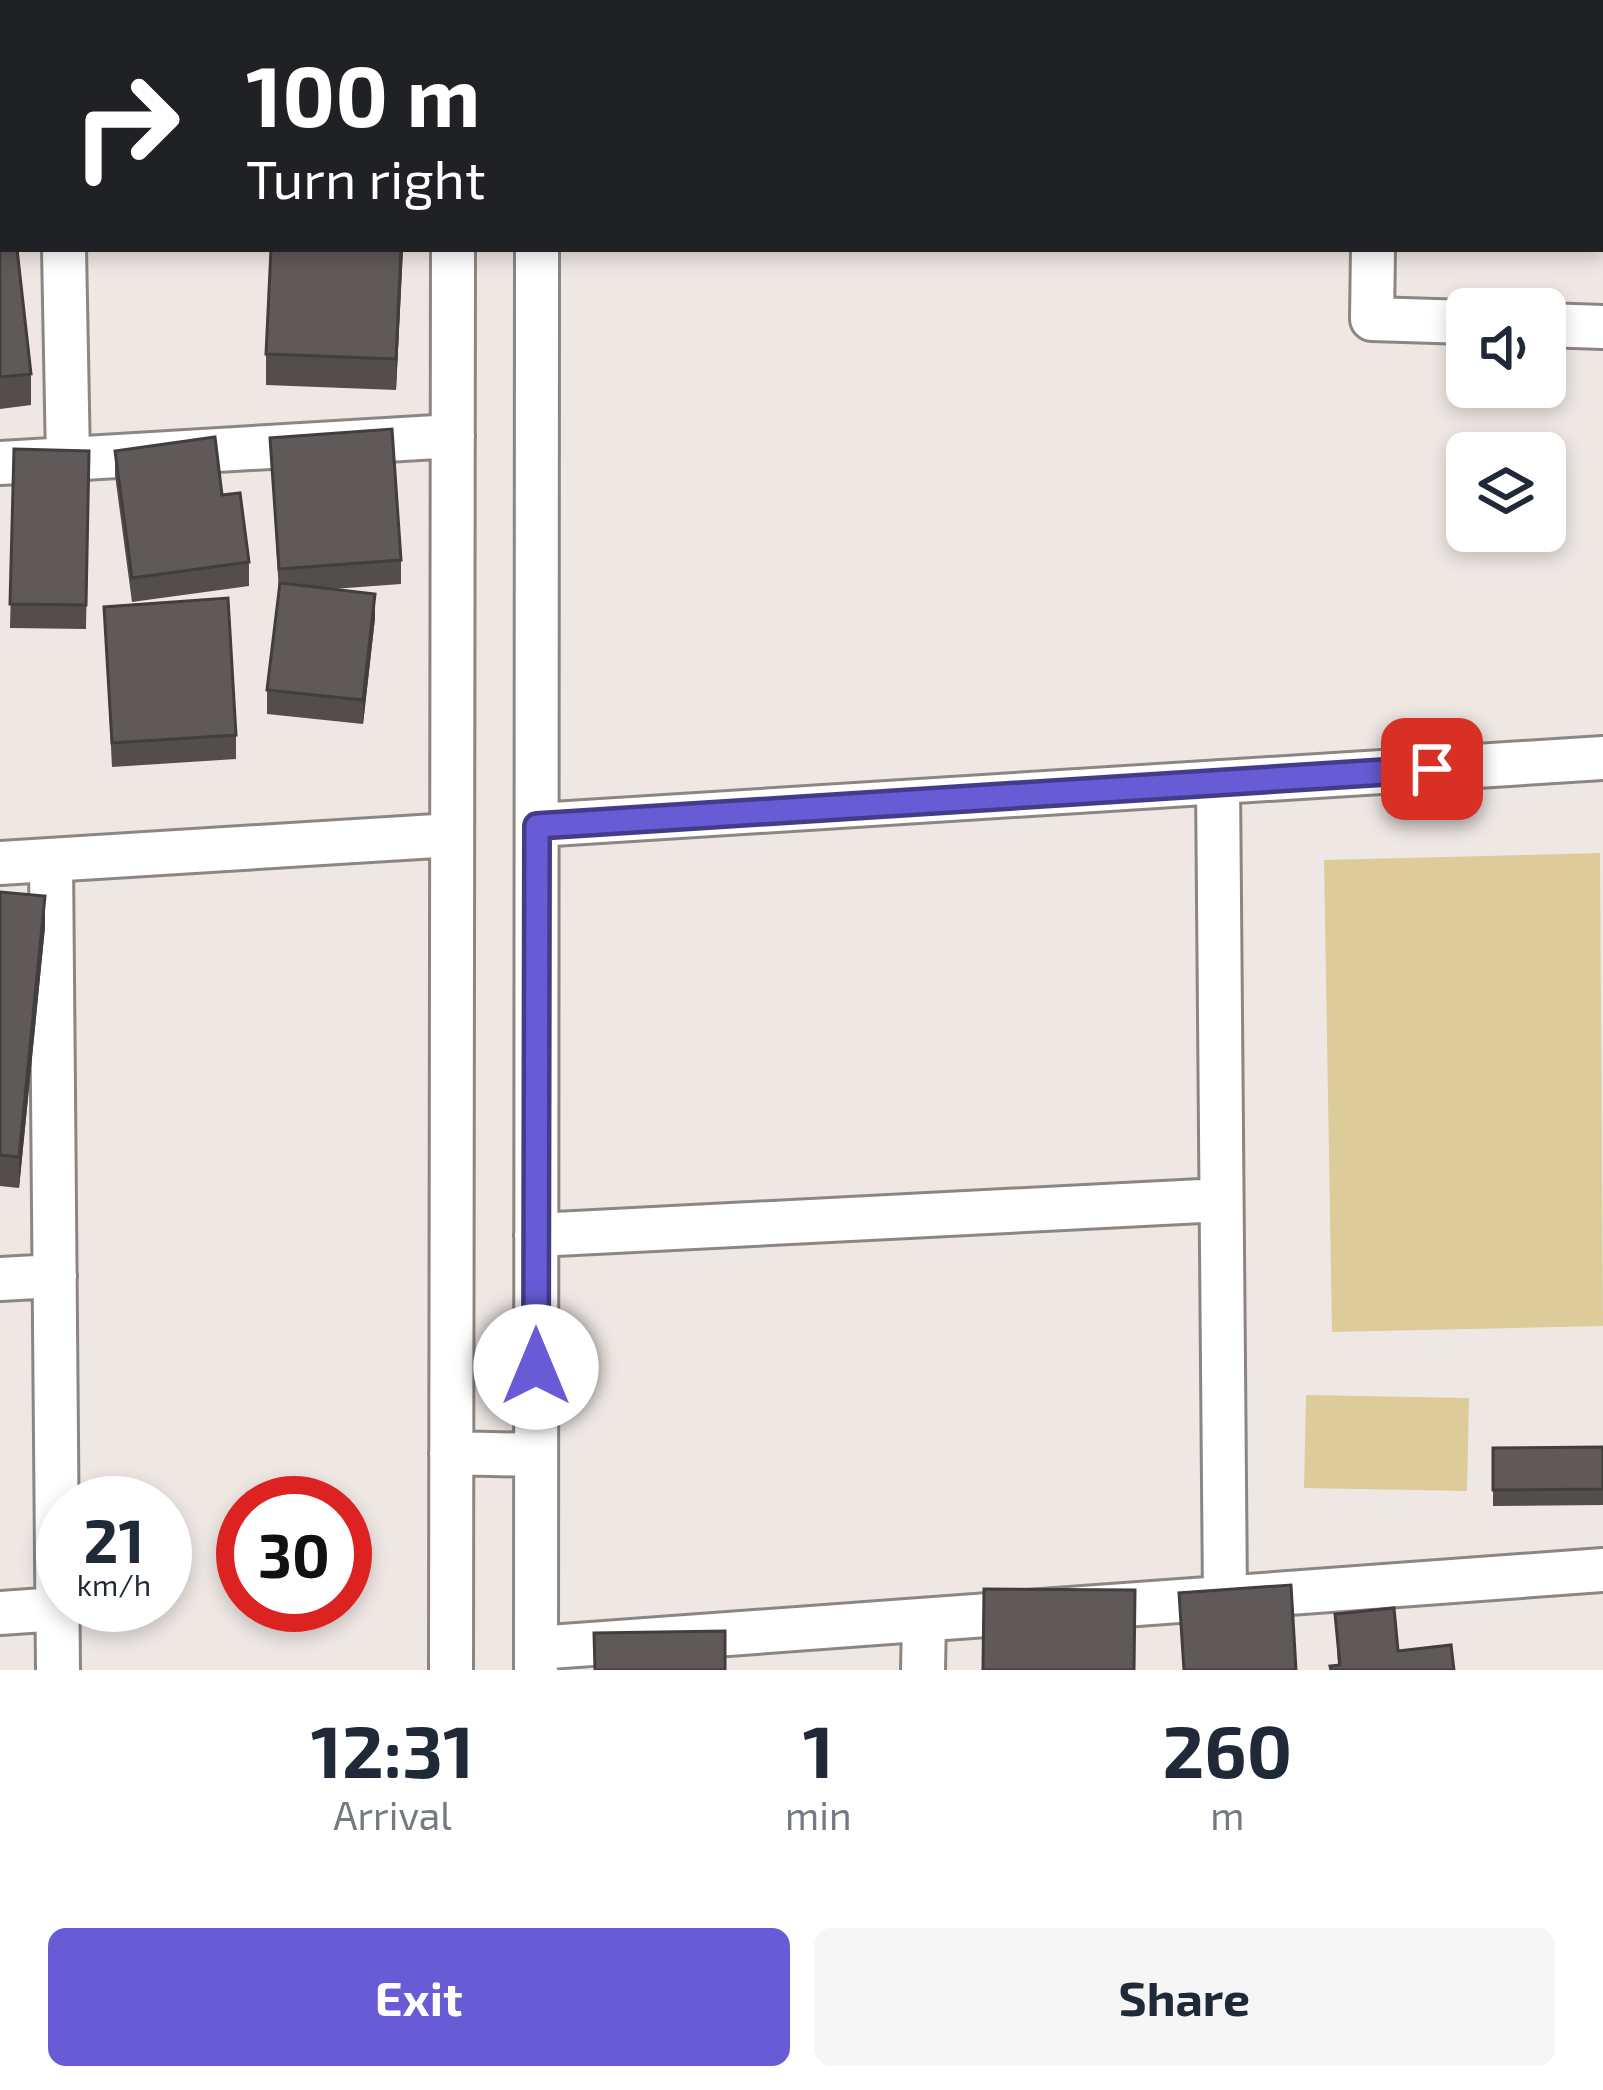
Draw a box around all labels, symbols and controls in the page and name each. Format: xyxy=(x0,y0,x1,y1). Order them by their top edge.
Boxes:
text: 100 m xyxy=(246,43,480,144)
icon: right xyxy=(48,48,204,204)
text: Turn right xyxy=(246,145,486,210)
map controls xyxy=(1446,288,1566,552)
button: sound xyxy=(1446,288,1566,408)
button: layers xyxy=(1446,432,1566,552)
pin xyxy=(1381,718,1483,820)
icon: arrive xyxy=(1399,736,1465,802)
position arrow xyxy=(473,1304,599,1430)
speed limit sign: 30 xyxy=(216,1476,372,1632)
text: 21 xyxy=(84,1503,144,1575)
text: km/h xyxy=(77,1566,151,1602)
text: 12:31 xyxy=(311,1706,474,1792)
text: 1 xyxy=(803,1706,834,1792)
text: 260 xyxy=(1162,1706,1292,1792)
text: Arrival xyxy=(333,1791,452,1838)
text: min xyxy=(785,1791,852,1838)
text: m xyxy=(1210,1791,1244,1838)
button: Exit xyxy=(48,1928,790,2066)
button: Share xyxy=(814,1928,1555,2066)

